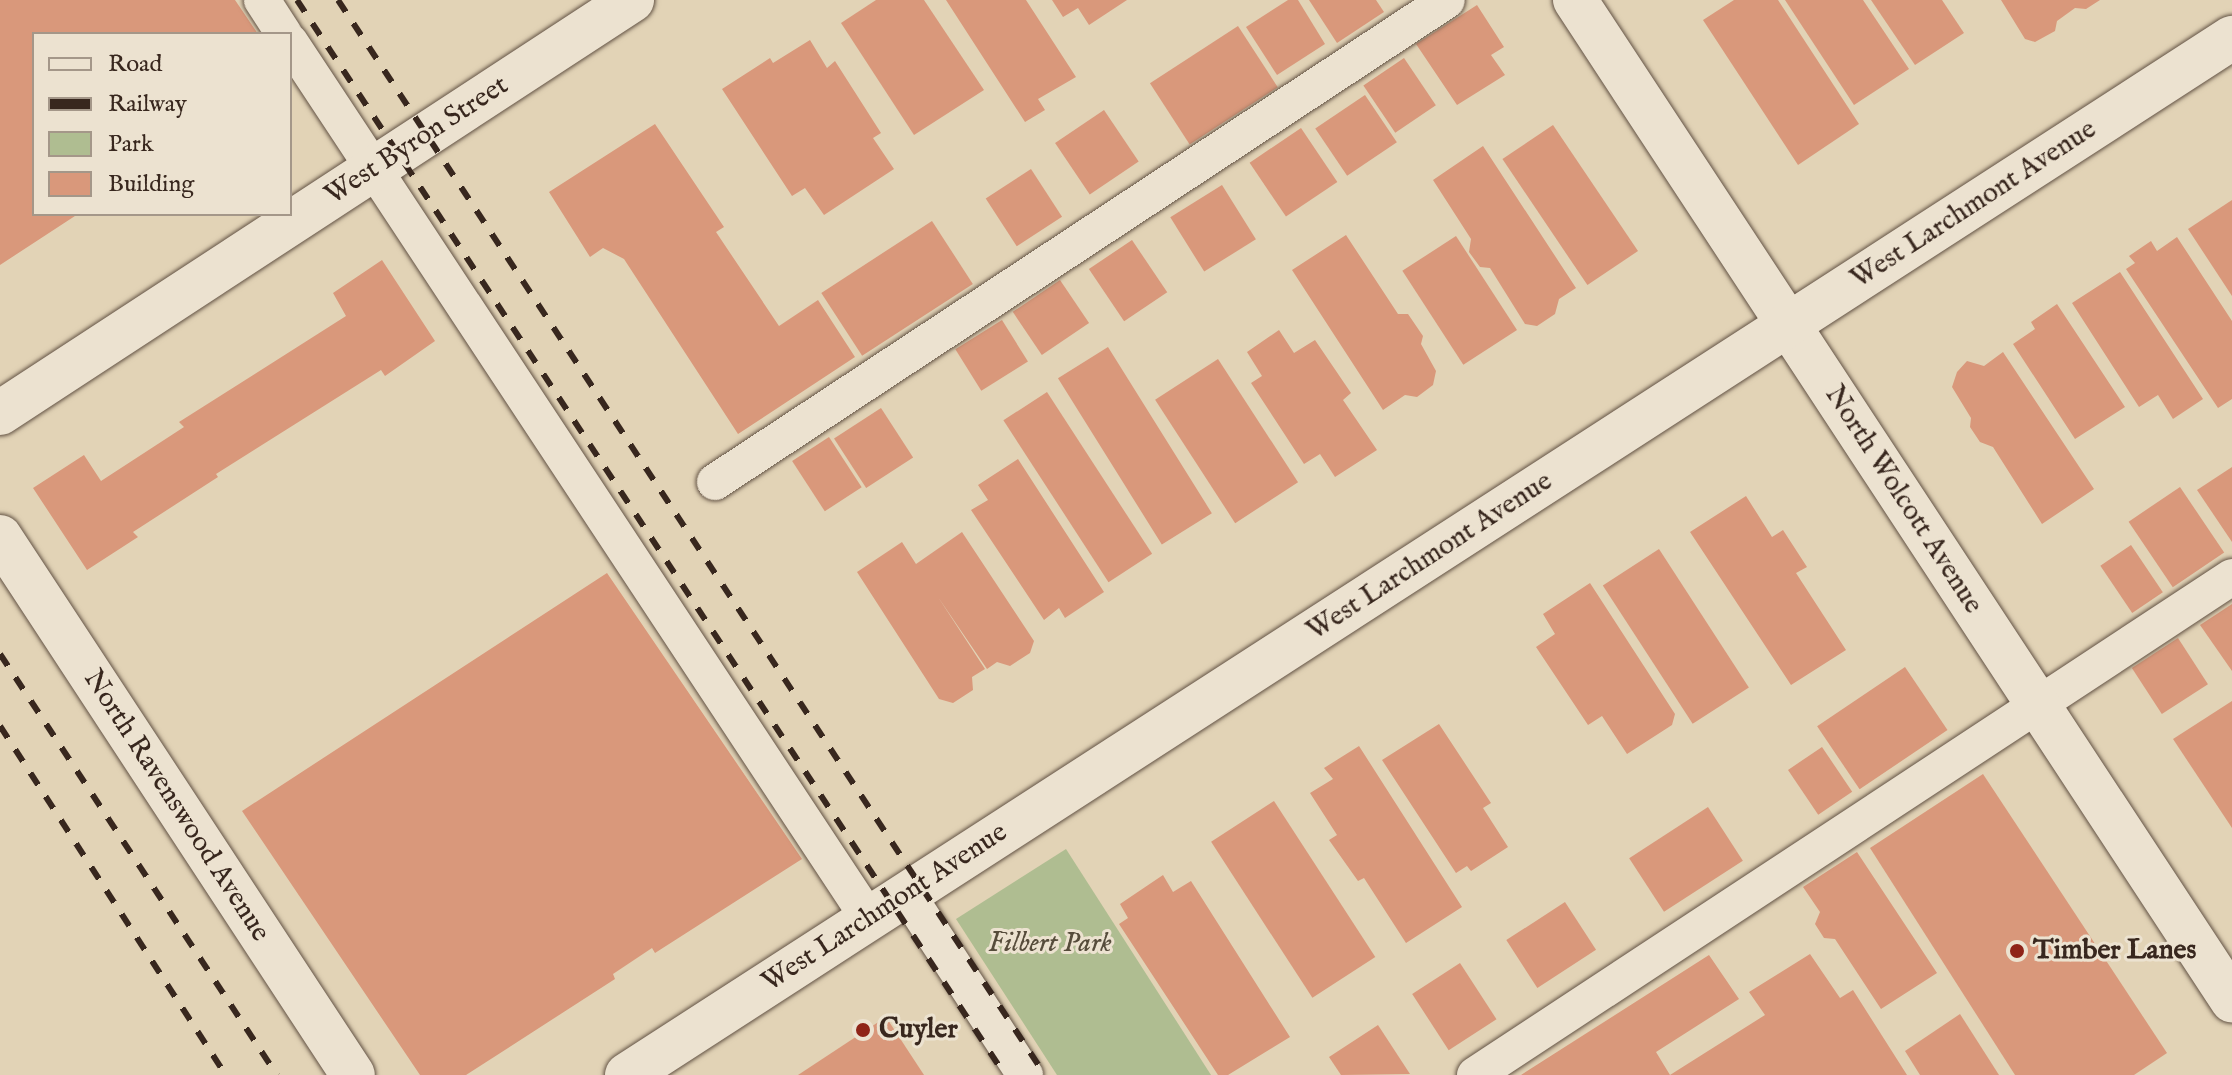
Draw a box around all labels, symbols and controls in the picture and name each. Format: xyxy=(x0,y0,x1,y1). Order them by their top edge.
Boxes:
legend xyxy=(32,32,292,216)
text: Road xyxy=(108,49,162,80)
street label: West Byron Street xyxy=(319,69,515,213)
text: Railway xyxy=(108,89,187,120)
street label: West Larchmont Avenue xyxy=(1845,113,2103,297)
text: Park xyxy=(108,129,154,160)
text: Building xyxy=(108,169,194,200)
street label: North Wolcott Avenue xyxy=(1817,380,1989,620)
street label: West Larchmont Avenue xyxy=(1301,465,1559,649)
street label: North Ravenswood Avenue xyxy=(76,664,276,948)
street label: West Larchmont Avenue xyxy=(756,816,1014,1000)
park label: Filbert Park xyxy=(988,927,1112,961)
place label: Timber Lanes xyxy=(2033,934,2196,968)
marker: Timber Lanes xyxy=(2008,942,2026,960)
place label: Cuyler xyxy=(879,1013,958,1047)
marker: Cuyler xyxy=(854,1021,872,1039)

